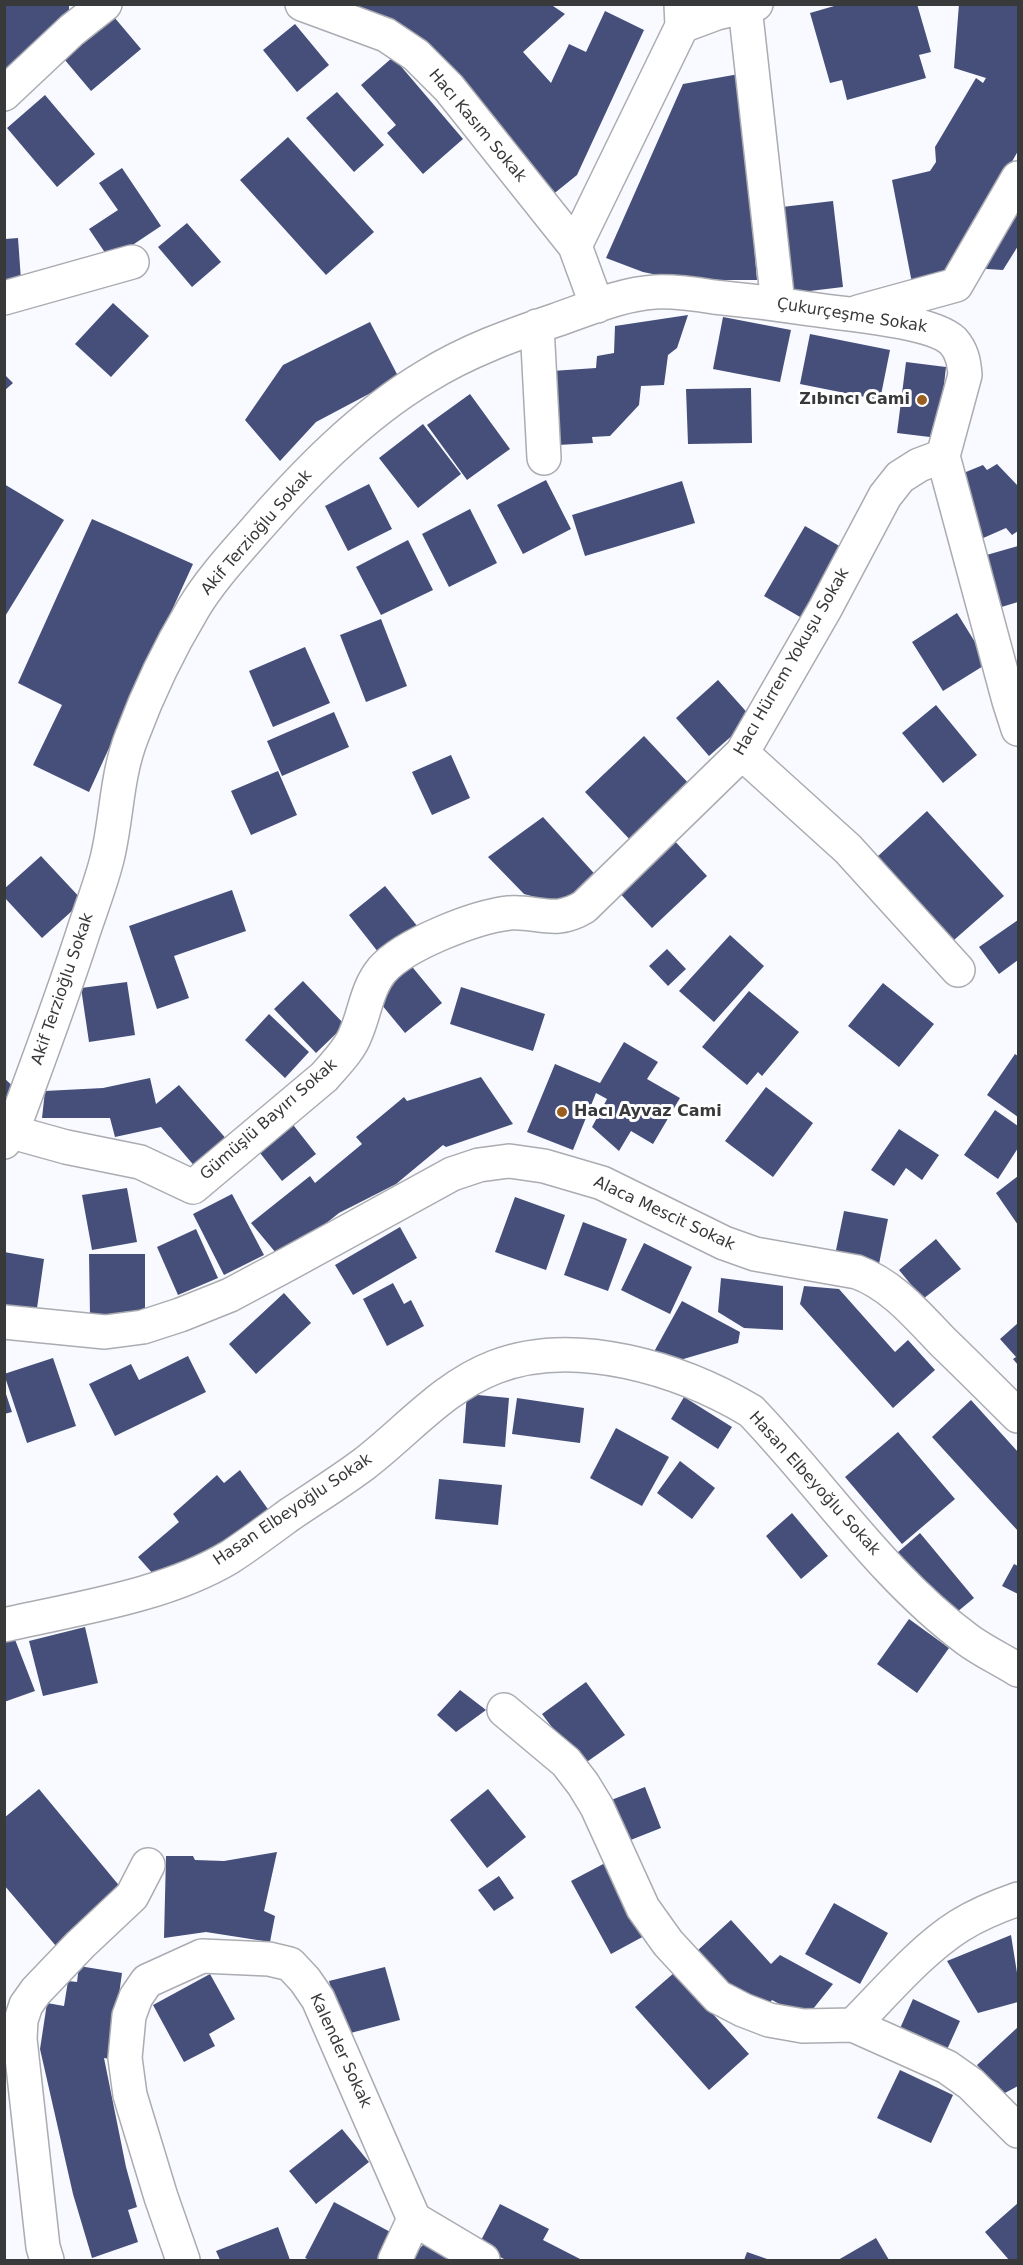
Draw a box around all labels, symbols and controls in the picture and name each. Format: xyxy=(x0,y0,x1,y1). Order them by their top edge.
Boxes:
street label: Hacı Kasım Sokak xyxy=(424,66,530,186)
street label: Çukurçeşme Sokak xyxy=(775,295,929,337)
place label: Zıbıncı Cami xyxy=(799,390,910,410)
marker: Zıbıncı Cami xyxy=(915,393,929,407)
street label: Akif Terzioğlu Sokak xyxy=(197,467,317,599)
street label: Hacı Hürrem Yokuşu Sokak xyxy=(730,565,854,759)
street label: Akif Terzioğlu Sokak xyxy=(28,911,98,1067)
street label: Gümüşlü Bayırı Sokak xyxy=(197,1055,341,1185)
place label: Hacı Ayvaz Cami xyxy=(574,1102,722,1122)
marker: Hacı Ayvaz Cami xyxy=(555,1105,569,1119)
street label: Alaca Mescit Sokak xyxy=(590,1173,738,1255)
street label: Hasan Elbeyoğlu Sokak xyxy=(744,1408,884,1560)
street label: Hasan Elbeyoğlu Sokak xyxy=(210,1450,376,1570)
street label: Kalender Sokak xyxy=(305,1991,375,2111)

